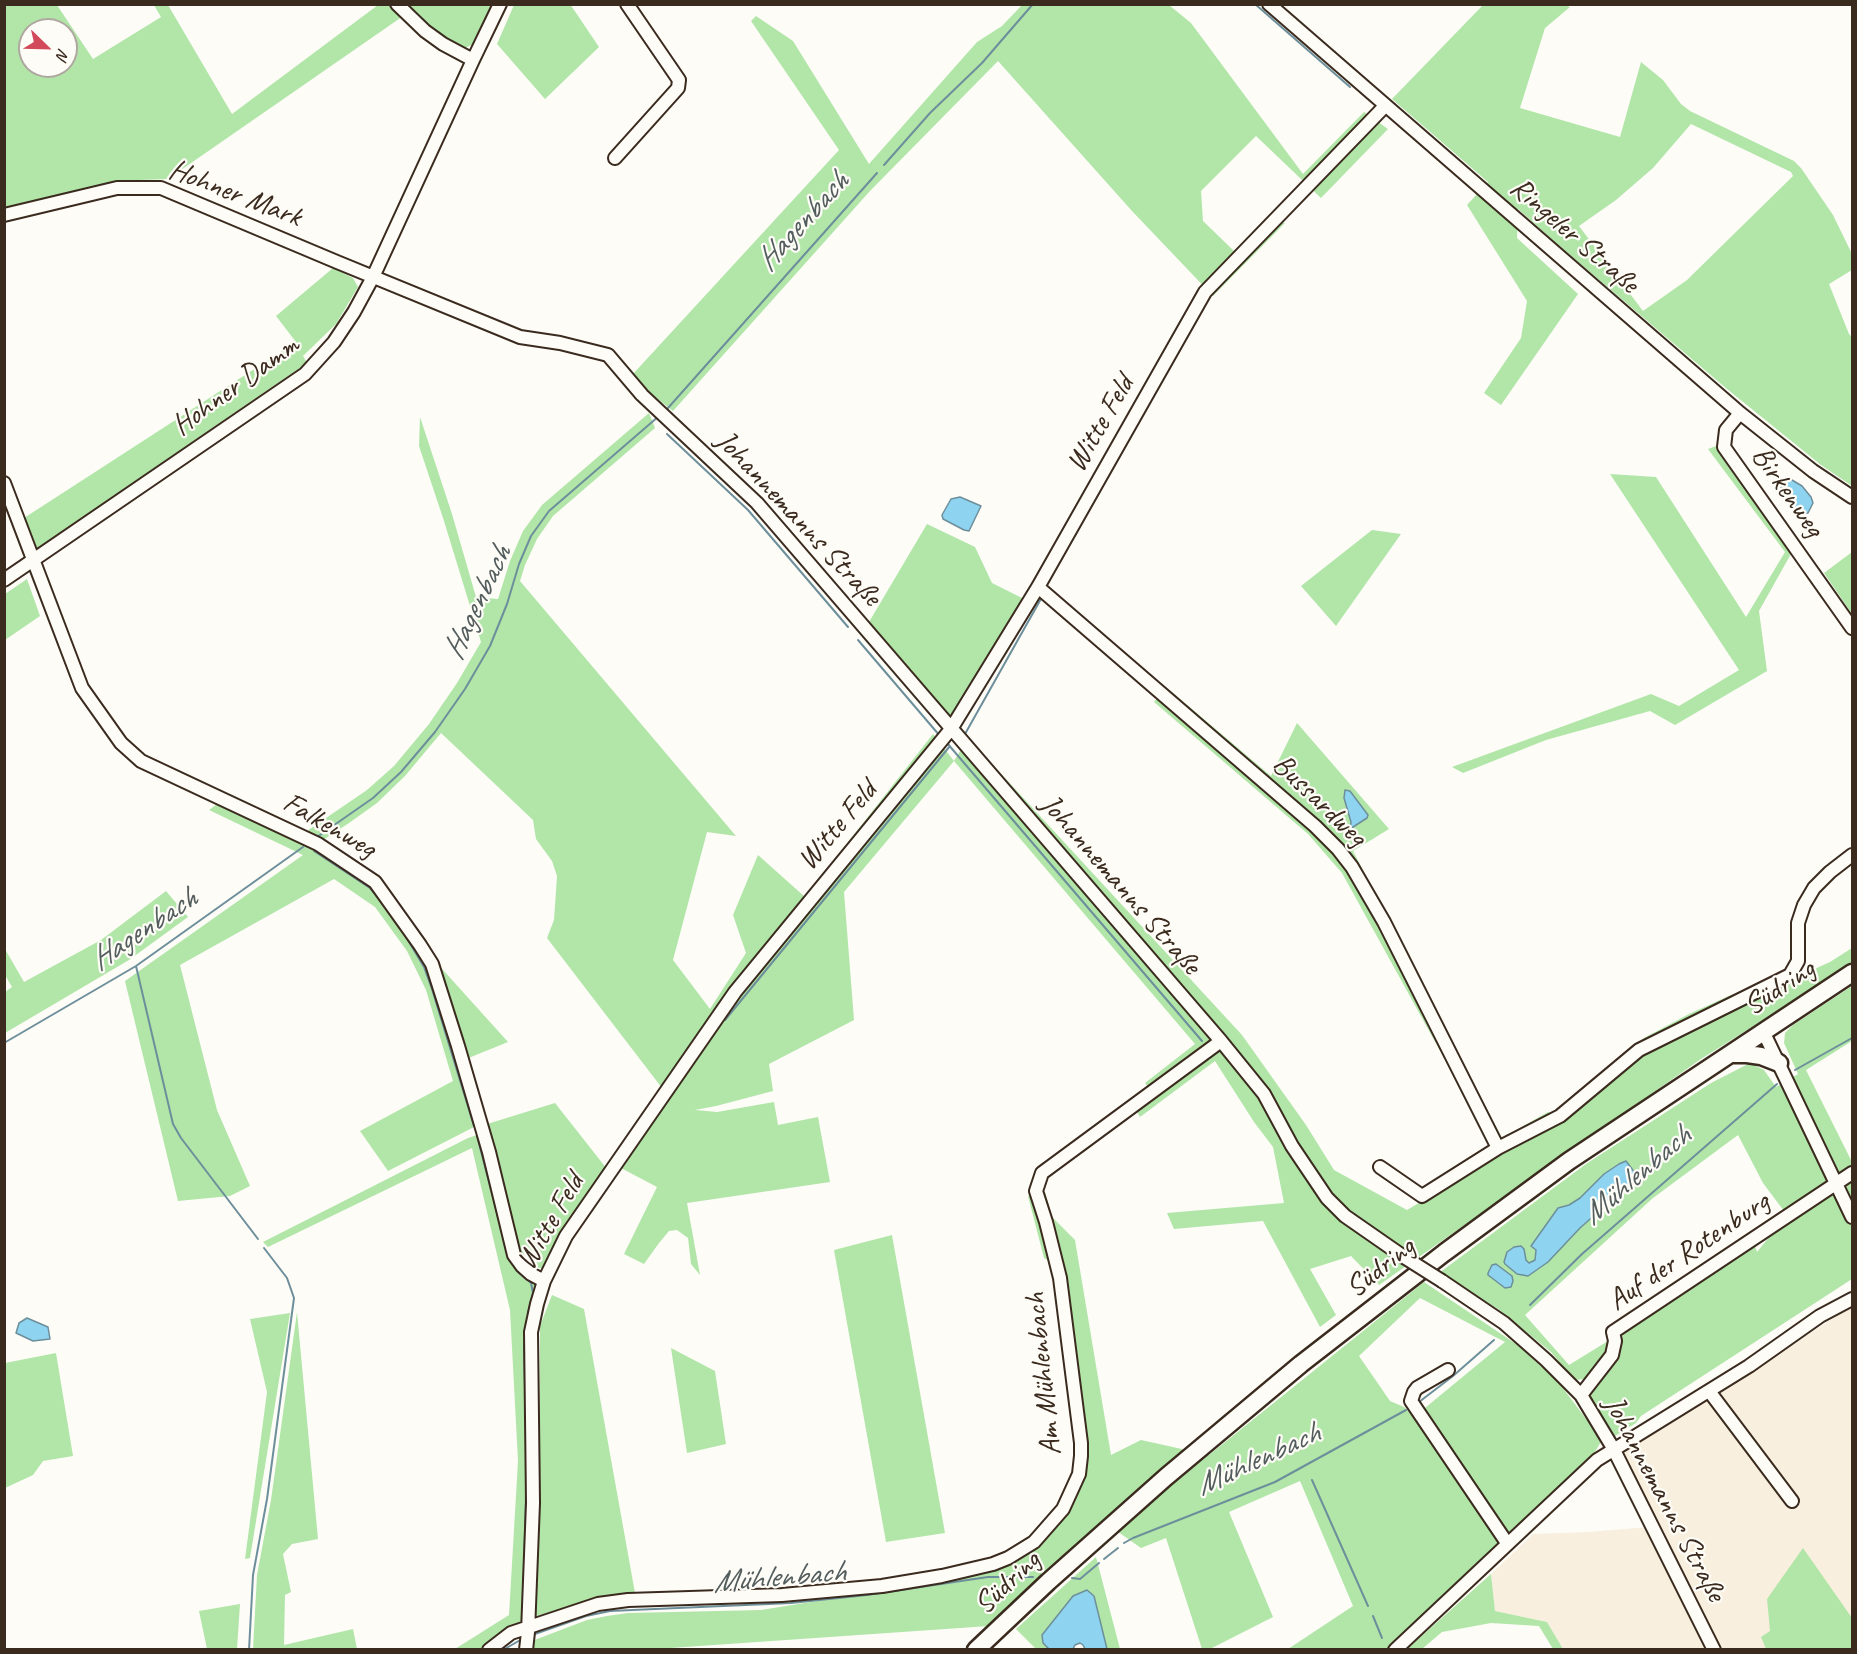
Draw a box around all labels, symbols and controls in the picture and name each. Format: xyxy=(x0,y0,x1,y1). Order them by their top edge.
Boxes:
north arrow xyxy=(18,18,78,78)
text: N xyxy=(52,46,74,63)
street label: Hohner Mark xyxy=(164,152,306,236)
water label: Hagenbach xyxy=(748,164,858,280)
street label: Ringeler Straße xyxy=(1502,170,1646,302)
street label: Hohner Damm xyxy=(165,328,307,444)
street label: Witte Feld xyxy=(1059,370,1143,478)
street label: Johannemanns Straße xyxy=(707,424,889,614)
street label: Birkenweg xyxy=(1743,440,1831,544)
water label: Hagenbach xyxy=(435,540,521,666)
street label: Bussardweg xyxy=(1264,747,1374,855)
street label: Witte Feld xyxy=(790,774,886,878)
street label: Falkenweg xyxy=(276,785,382,867)
street label: Johannemanns Straße xyxy=(1032,787,1208,983)
water label: Hagenbach xyxy=(83,880,205,980)
street label: Südring xyxy=(1737,952,1823,1024)
water label: Mühlenbach xyxy=(1574,1118,1700,1234)
street label: Witte Feld xyxy=(509,1168,593,1276)
street label: Auf der Rotenburg xyxy=(1601,1185,1777,1319)
street label: Südring xyxy=(1339,1230,1423,1306)
street label: Am Mühlenbach xyxy=(1018,1291,1070,1457)
street label: Johannemanns Straße xyxy=(1595,1390,1733,1608)
water label: Mühlenbach xyxy=(1190,1415,1326,1505)
street label: Südring xyxy=(967,1543,1049,1623)
water label: Mühlenbach xyxy=(711,1553,847,1603)

